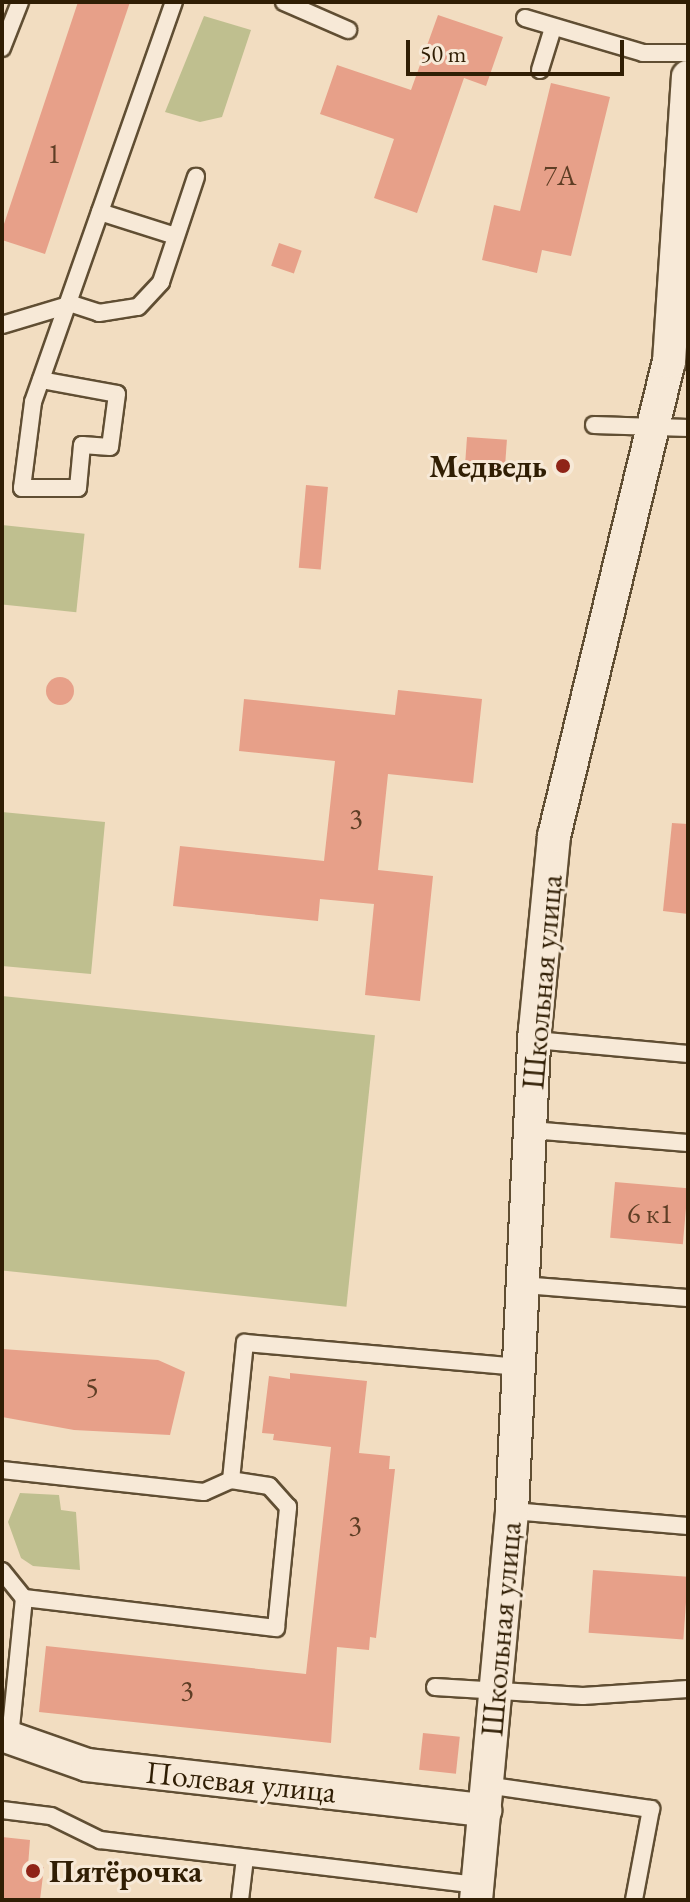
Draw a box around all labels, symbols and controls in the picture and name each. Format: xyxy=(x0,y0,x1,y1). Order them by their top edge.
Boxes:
scale bar xyxy=(410,24,628,74)
text: 50 m xyxy=(420,38,467,69)
house number: 1 xyxy=(47,136,61,170)
house number: 7А xyxy=(544,158,576,192)
place label: Медведь xyxy=(429,447,547,485)
marker: Медведь xyxy=(554,457,572,475)
house number: 3 xyxy=(349,801,363,835)
street label: Школьная улица xyxy=(513,873,571,1091)
house number: 6 к1 xyxy=(627,1196,673,1230)
house number: 5 xyxy=(85,1370,99,1404)
house number: 3 xyxy=(348,1508,362,1542)
street label: Школьная улица xyxy=(472,1520,530,1738)
house number: 3 xyxy=(180,1673,194,1707)
street label: Полевая улица xyxy=(144,1753,338,1811)
place label: Пятёрочка xyxy=(49,1852,202,1890)
marker: Пятёрочка xyxy=(24,1862,42,1880)

